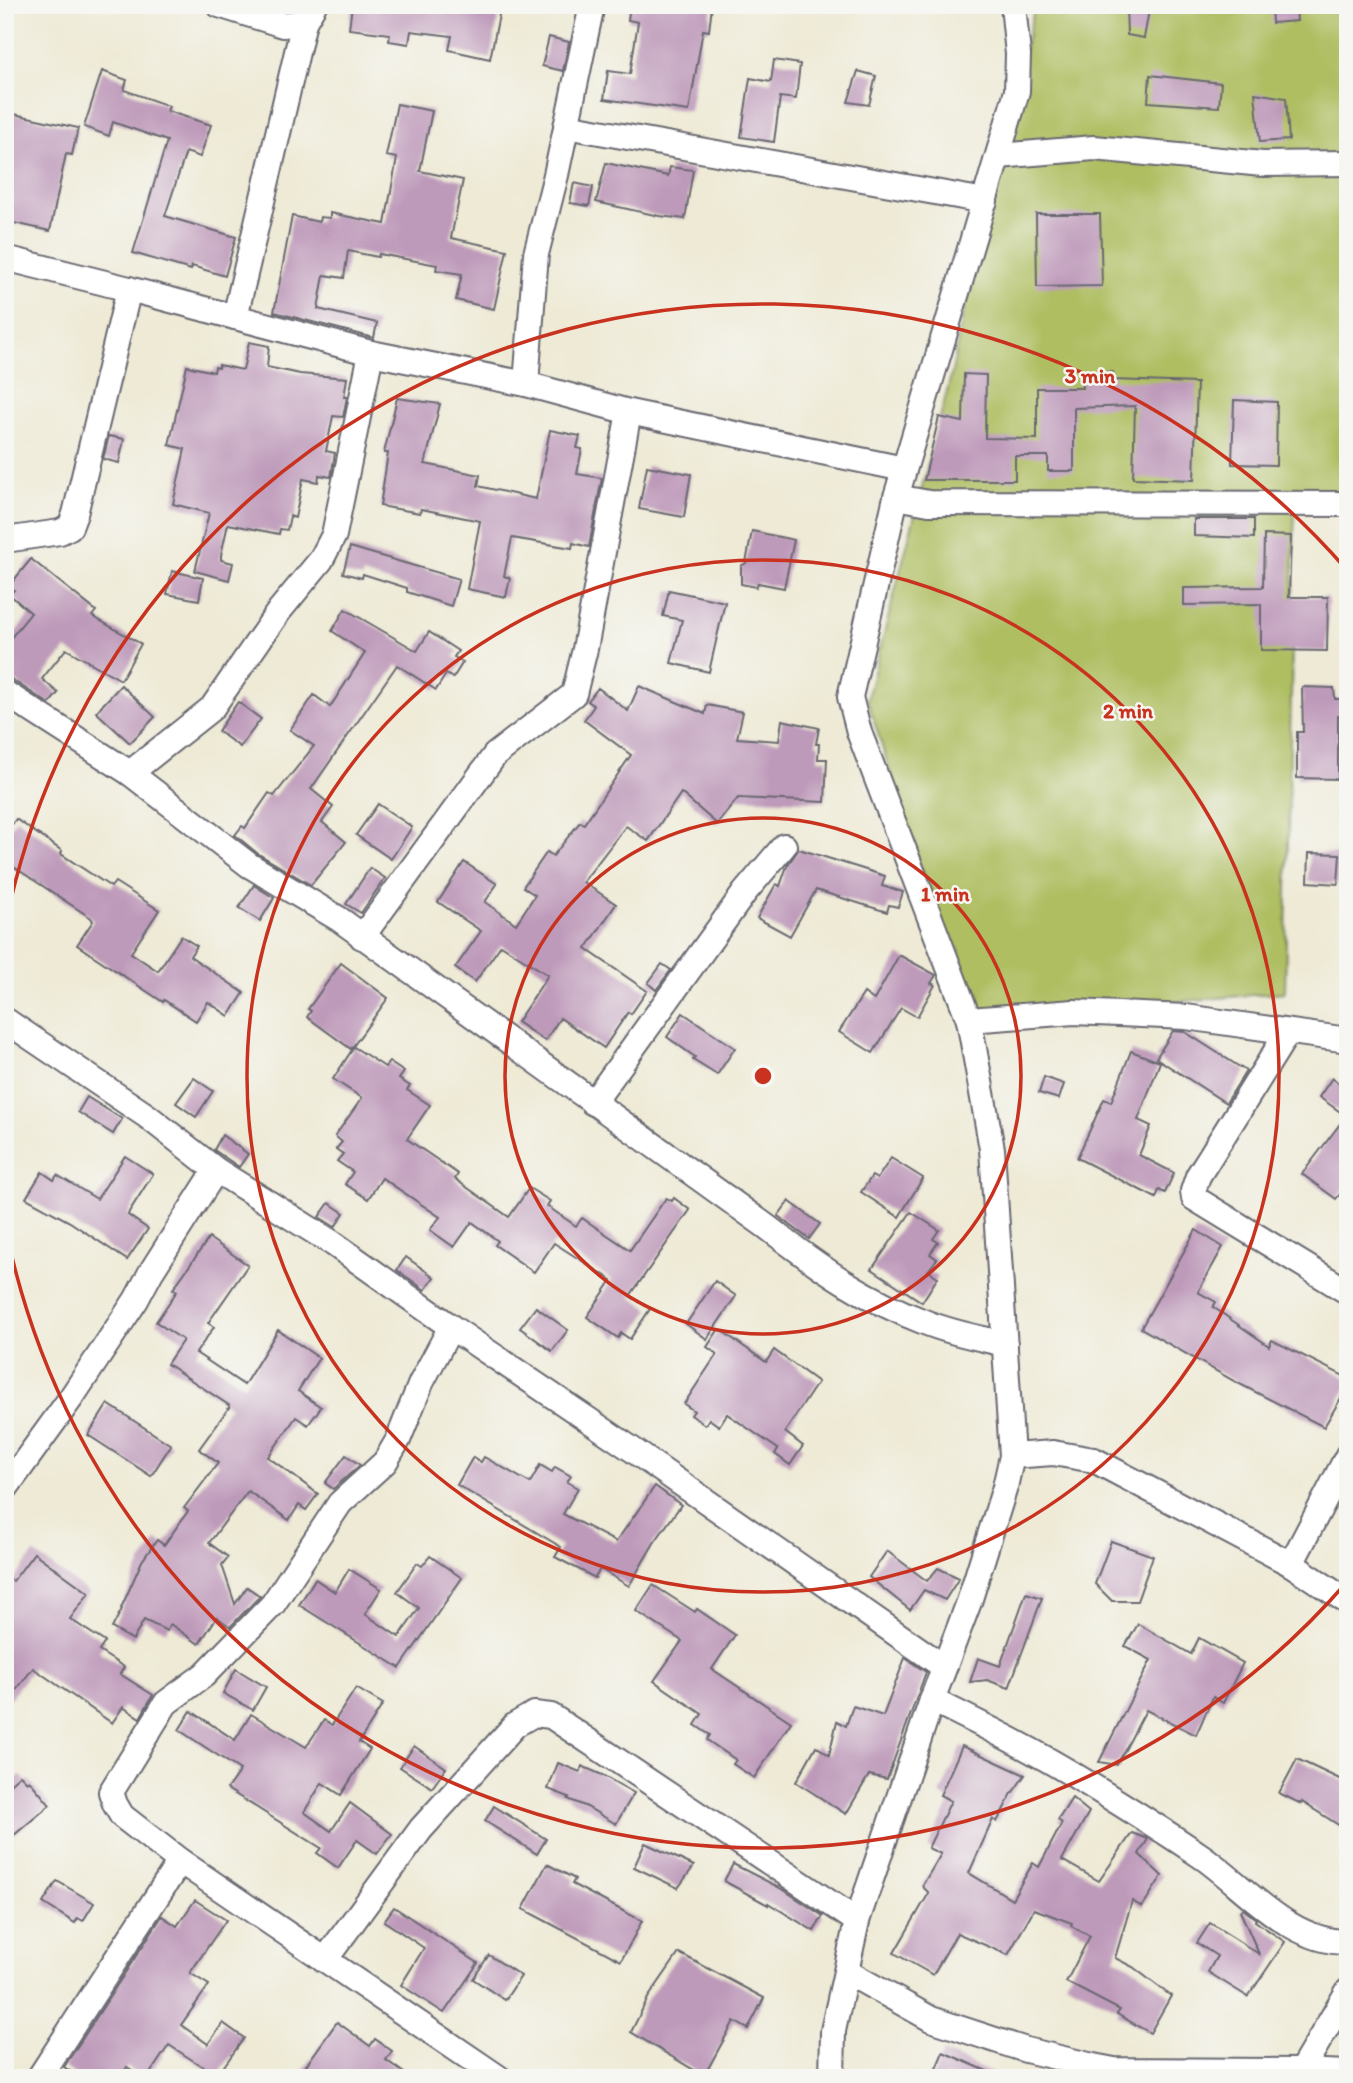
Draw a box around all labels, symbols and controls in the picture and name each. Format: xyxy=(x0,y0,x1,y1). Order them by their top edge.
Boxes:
text: 3 min xyxy=(1065,363,1116,388)
text: 2 min xyxy=(1103,698,1154,723)
text: 1 min xyxy=(921,881,970,906)
centre of rings xyxy=(751,1064,775,1088)

